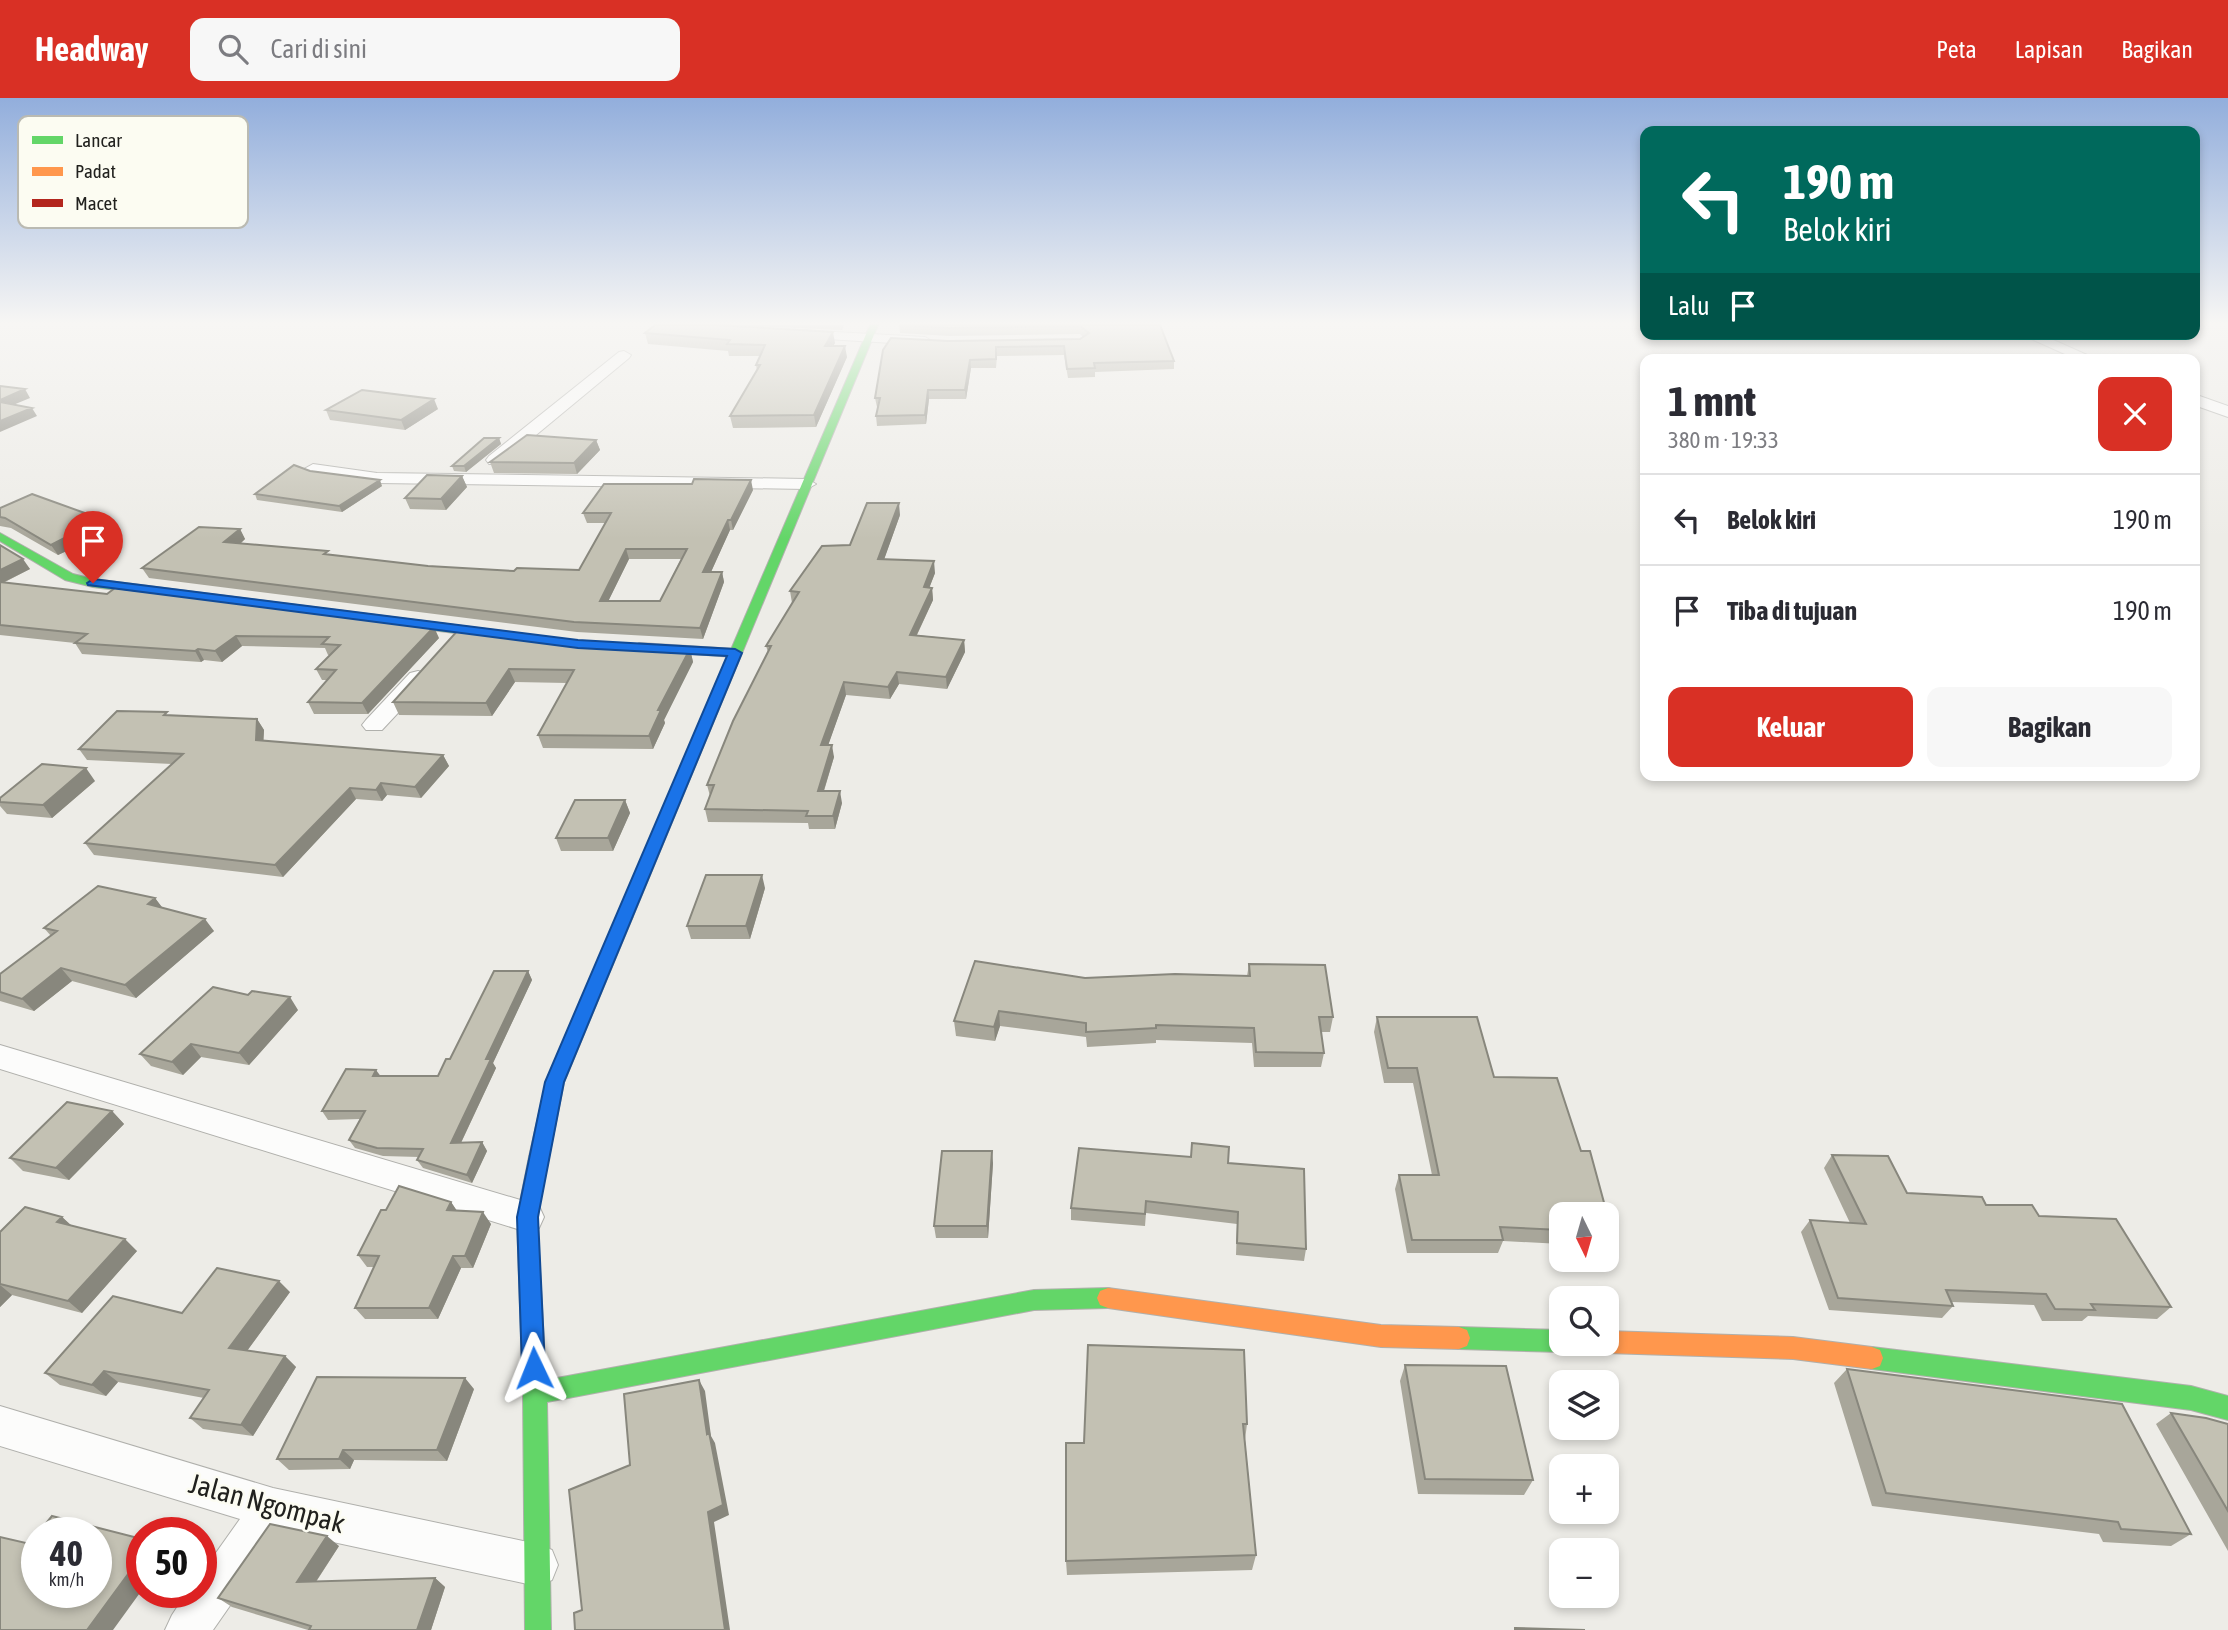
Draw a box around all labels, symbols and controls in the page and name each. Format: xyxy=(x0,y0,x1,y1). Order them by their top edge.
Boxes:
search box xyxy=(190,18,680,81)
text: Headway xyxy=(35,30,148,68)
icon: search xyxy=(214,30,252,68)
text: Cari di sini xyxy=(270,34,367,64)
text: Peta xyxy=(1936,36,1977,63)
text: Lapisan xyxy=(2015,36,2083,63)
text: Bagikan xyxy=(2121,36,2193,63)
legend xyxy=(18,116,248,228)
text: Lancar xyxy=(75,129,122,151)
text: 190 m xyxy=(1783,153,1894,209)
icon: left xyxy=(1668,154,1759,245)
text: Padat xyxy=(75,160,116,182)
text: Macet xyxy=(75,192,118,214)
text: Belok kiri xyxy=(1783,211,1892,248)
icon: arrive xyxy=(1724,287,1762,325)
text: Lalu xyxy=(1668,291,1710,321)
text: 1 mnt xyxy=(1668,377,1756,425)
button: close xyxy=(2098,377,2172,451)
text: 380 m · 19:33 xyxy=(1668,427,1779,453)
icon: left xyxy=(1668,501,1706,539)
text: Belok kiri xyxy=(1727,505,1816,535)
text: 190 m xyxy=(2113,505,2172,535)
pin xyxy=(63,511,123,583)
icon: arrive xyxy=(74,522,112,560)
icon: arrive xyxy=(1668,592,1706,630)
text: Tiba di tujuan xyxy=(1727,596,1857,626)
text: 190 m xyxy=(2113,596,2172,626)
button: Keluar xyxy=(1668,687,1913,767)
button: Bagikan xyxy=(1927,687,2172,767)
north arrow xyxy=(1549,1202,1619,1272)
map controls xyxy=(1549,1202,1619,1608)
button: search xyxy=(1549,1286,1619,1356)
position arrow xyxy=(497,1331,571,1405)
button: layers xyxy=(1549,1370,1619,1440)
button: + xyxy=(1549,1454,1619,1524)
street label: Jalan Ngompak xyxy=(186,1467,348,1539)
speed limit sign: 50 xyxy=(126,1517,217,1608)
text: 40 xyxy=(50,1533,83,1573)
button: − xyxy=(1549,1538,1619,1608)
text: km/h xyxy=(49,1569,84,1590)

